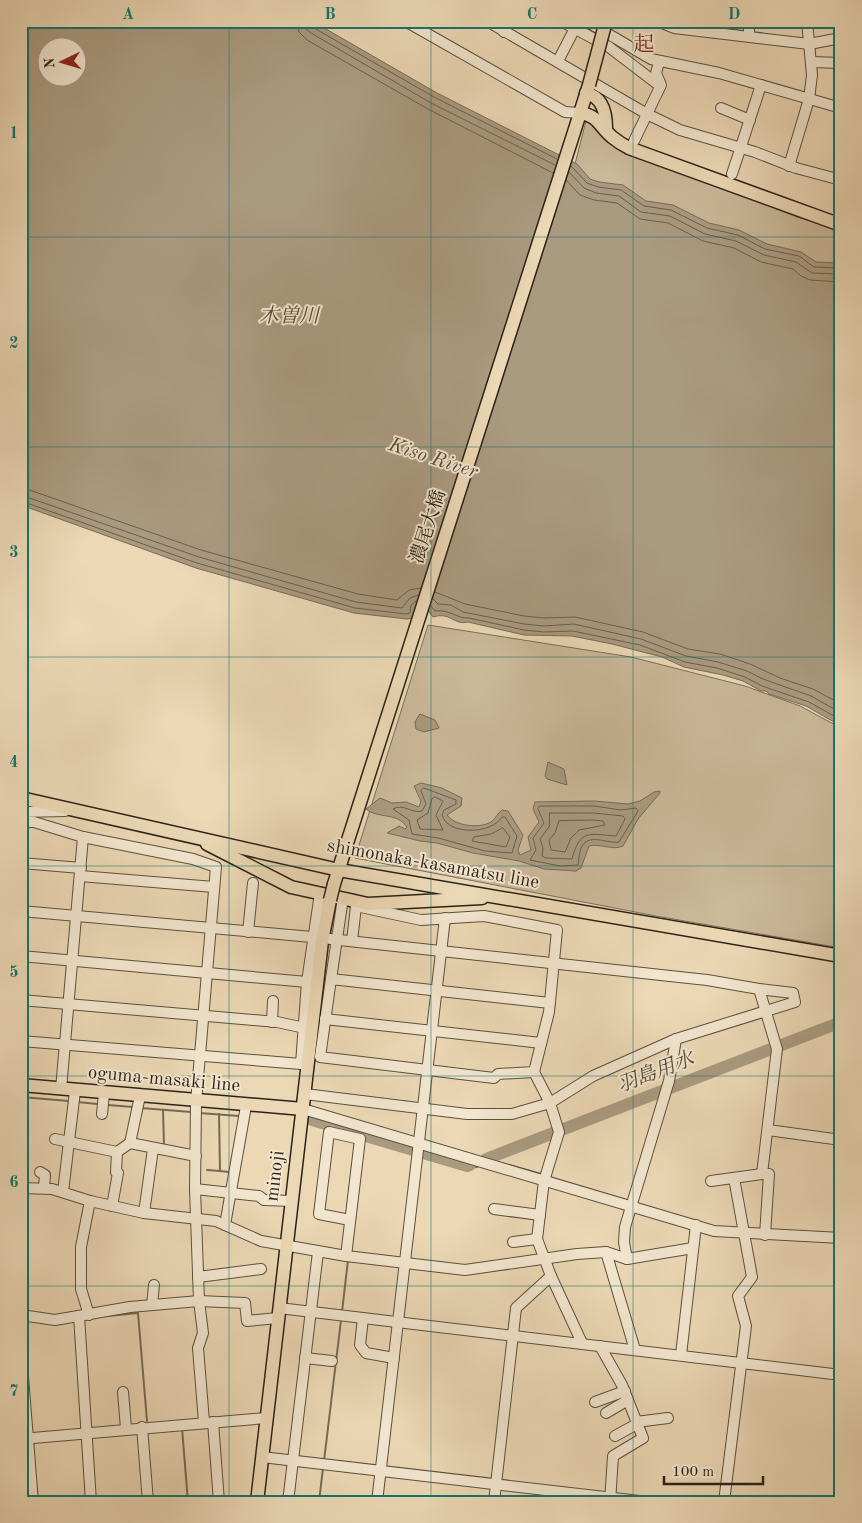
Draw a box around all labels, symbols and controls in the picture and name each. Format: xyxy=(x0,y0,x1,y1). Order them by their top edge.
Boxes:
text: A xyxy=(122,7,134,23)
text: B xyxy=(324,7,336,23)
text: C xyxy=(527,7,537,23)
text: D xyxy=(728,7,740,23)
district label: 起 xyxy=(634,33,655,56)
north arrow xyxy=(38,38,88,88)
text: N xyxy=(43,57,57,69)
text: 1 xyxy=(9,126,19,142)
water label: 木曽川 xyxy=(259,305,321,327)
text: 2 xyxy=(9,336,19,352)
water label: Kiso River xyxy=(385,435,480,483)
street label: 濃尾大橋 xyxy=(405,487,450,566)
text: 3 xyxy=(9,545,19,561)
text: 4 xyxy=(9,755,19,771)
street label: shimonaka-kasamatsu line xyxy=(325,837,541,893)
text: 5 xyxy=(9,965,19,981)
water label: 羽島用水 xyxy=(614,1047,699,1097)
street label: oguma-masaki line xyxy=(87,1064,241,1096)
street label: minoji xyxy=(263,1149,289,1203)
text: 6 xyxy=(9,1175,19,1191)
text: 7 xyxy=(9,1384,19,1400)
scale bar xyxy=(664,1453,763,1485)
text: 100 m xyxy=(672,1465,714,1480)

